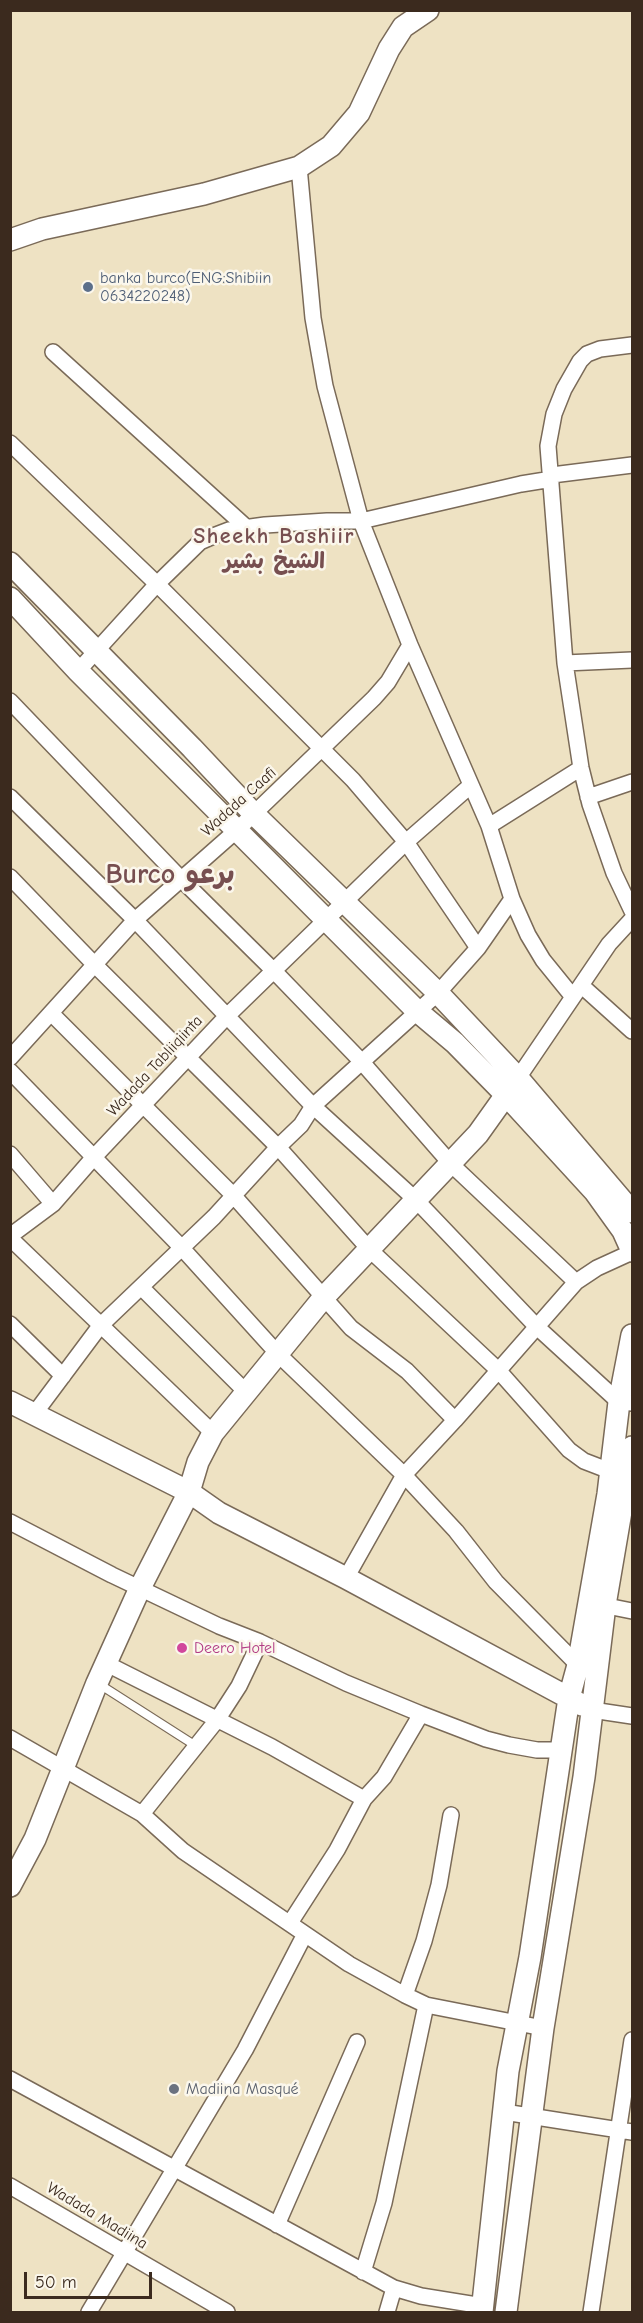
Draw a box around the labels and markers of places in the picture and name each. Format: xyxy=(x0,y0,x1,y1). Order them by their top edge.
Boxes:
place label: banka burco(ENG:Shibiin 0634220248) xyxy=(100,268,271,306)
marker: banka burco(ENG:Shibiin 0634220248) xyxy=(81,280,95,294)
place label: Deero Hotel xyxy=(194,1638,276,1658)
marker: Deero Hotel xyxy=(175,1641,189,1655)
place label: Madiina Masqué xyxy=(186,2079,299,2099)
marker: Madiina Masqué xyxy=(167,2082,181,2096)

